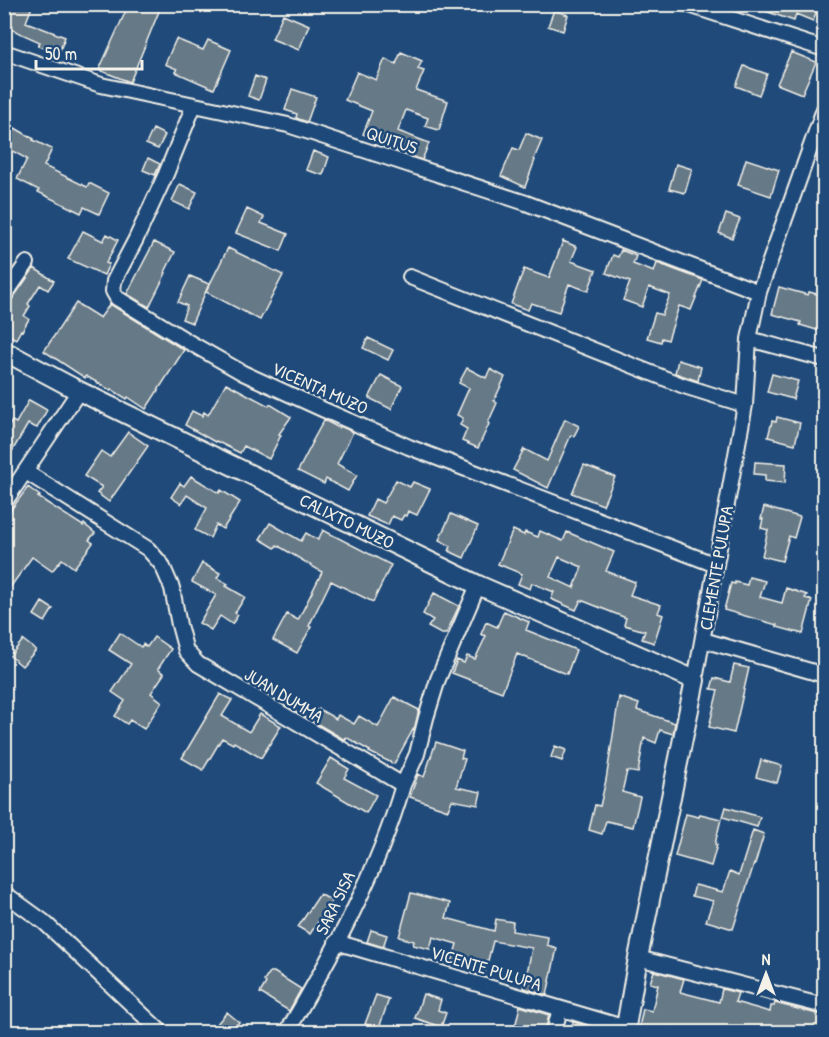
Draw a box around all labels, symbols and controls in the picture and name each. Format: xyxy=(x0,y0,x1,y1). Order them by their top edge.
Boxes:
scale bar xyxy=(36,33,142,71)
text: 50 m xyxy=(45,41,77,66)
street label: QUITUS xyxy=(363,120,421,160)
street label: VICENTA MUZO xyxy=(268,356,372,420)
street label: CALIXTO MUZO xyxy=(295,487,399,555)
street label: CLEMENTE PULUPA xyxy=(693,504,739,632)
street label: JUAN DUMMA xyxy=(240,662,328,728)
street label: SARA SISA xyxy=(309,867,361,939)
street label: VICENTE PULUPA xyxy=(427,939,545,997)
north arrow xyxy=(736,944,796,1004)
text: N xyxy=(762,948,771,970)

